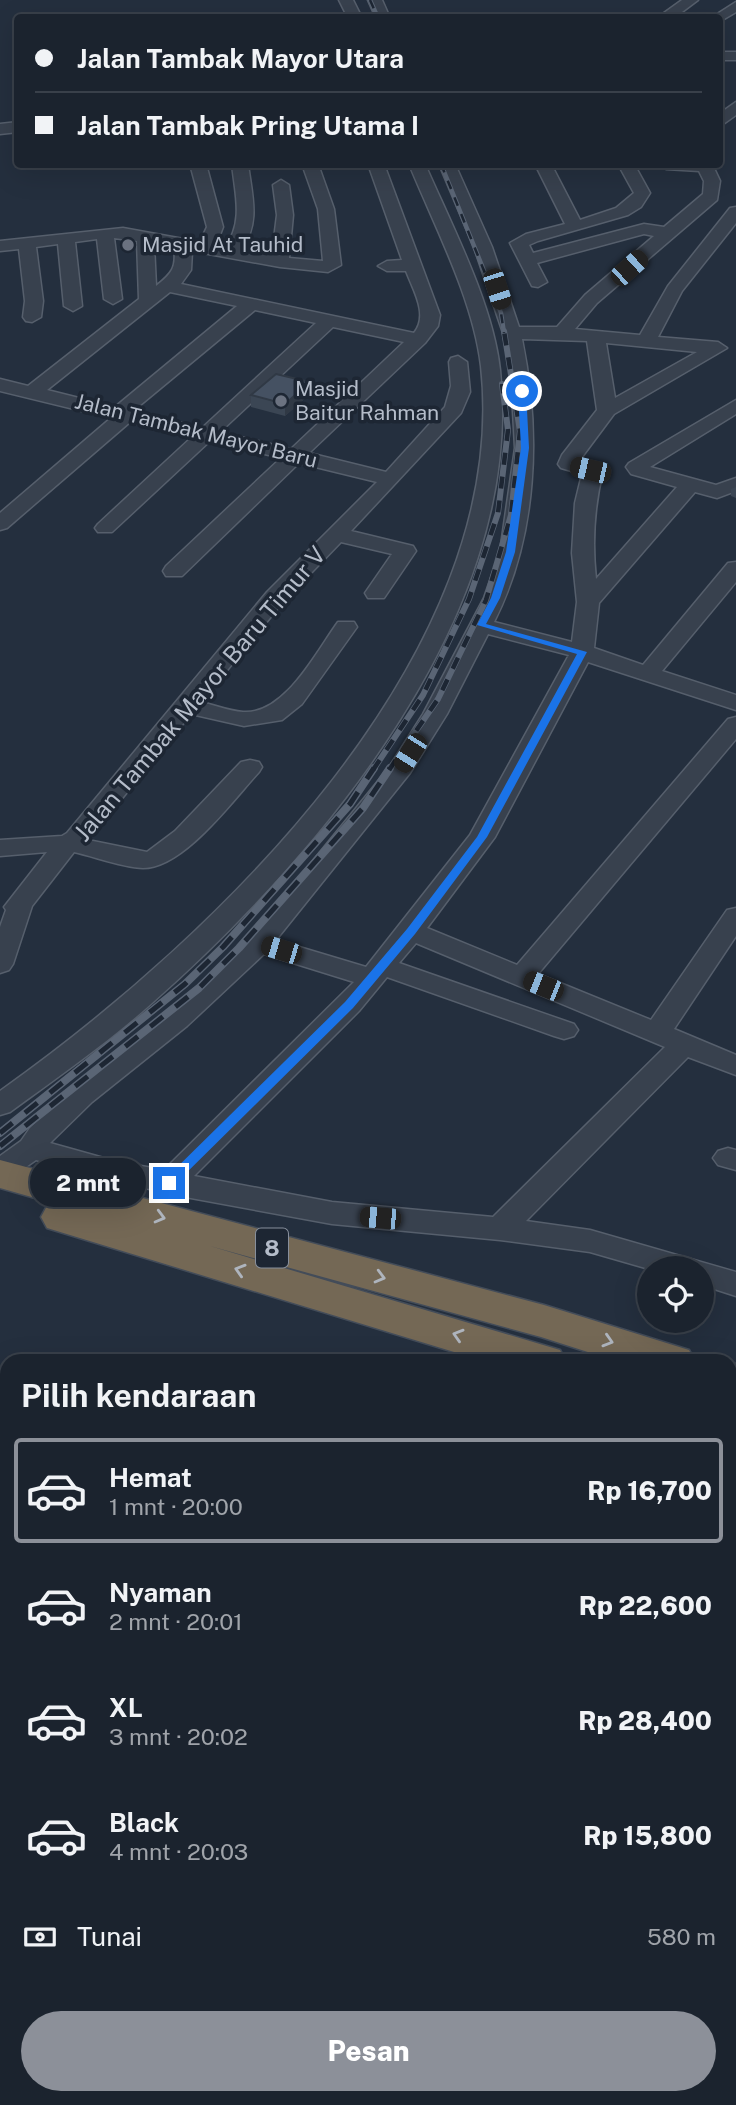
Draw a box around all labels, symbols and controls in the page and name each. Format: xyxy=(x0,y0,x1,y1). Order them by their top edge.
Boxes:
text: Jalan Tambak Mayor Utara xyxy=(77,43,404,74)
text: Jalan Tambak Pring Utama I xyxy=(77,110,419,141)
place label: Masjid At Tauhid xyxy=(142,232,303,257)
marker: Masjid At Tauhid xyxy=(120,237,136,253)
car xyxy=(607,246,652,290)
car xyxy=(481,266,514,312)
route start xyxy=(506,375,538,407)
place label: Masjid Baitur Rahman xyxy=(295,376,439,425)
street label: Jalan Tambak Mayor Baru xyxy=(72,388,320,473)
marker: Masjid Baitur Rahman xyxy=(273,393,289,409)
car xyxy=(568,455,613,485)
street label: Jalan Tambak Mayor Baru Timur V xyxy=(68,540,331,846)
car xyxy=(390,730,431,776)
car xyxy=(258,934,305,966)
car xyxy=(520,968,567,1004)
callout: 2 mnt xyxy=(29,1158,144,1208)
route end xyxy=(153,1167,185,1199)
text: 2 mnt xyxy=(56,1169,120,1196)
car xyxy=(359,1206,402,1230)
one-way arrow xyxy=(154,1209,166,1224)
road number: 8 xyxy=(256,1228,288,1268)
map controls xyxy=(637,1256,714,1333)
button: locate xyxy=(637,1256,714,1333)
one-way arrow xyxy=(234,1264,246,1279)
one-way arrow xyxy=(374,1269,386,1283)
one-way arrow xyxy=(452,1329,464,1344)
one-way arrow xyxy=(602,1333,614,1348)
text: Pilih kendaraan xyxy=(21,1377,256,1414)
icon: car xyxy=(25,1459,88,1522)
text: Hemat xyxy=(109,1462,192,1493)
text: Rp 16,700 xyxy=(587,1475,712,1506)
text: 1 mnt · 20:00 xyxy=(109,1493,243,1520)
icon: car xyxy=(25,1574,88,1637)
text: Nyaman xyxy=(109,1577,212,1608)
text: Rp 22,600 xyxy=(579,1590,712,1621)
text: 2 mnt · 20:01 xyxy=(109,1608,243,1635)
icon: car xyxy=(25,1689,88,1752)
text: XL xyxy=(109,1692,143,1723)
text: Rp 28,400 xyxy=(578,1705,712,1736)
text: 3 mnt · 20:02 xyxy=(109,1723,248,1750)
icon: car xyxy=(25,1804,88,1867)
text: Black xyxy=(109,1807,179,1838)
text: Rp 15,800 xyxy=(583,1820,712,1851)
text: 4 mnt · 20:03 xyxy=(109,1838,248,1865)
icon: cash xyxy=(21,1918,59,1956)
text: Tunai xyxy=(77,1921,142,1952)
text: 580 m xyxy=(647,1923,716,1950)
button: Pesan xyxy=(21,2011,716,2091)

